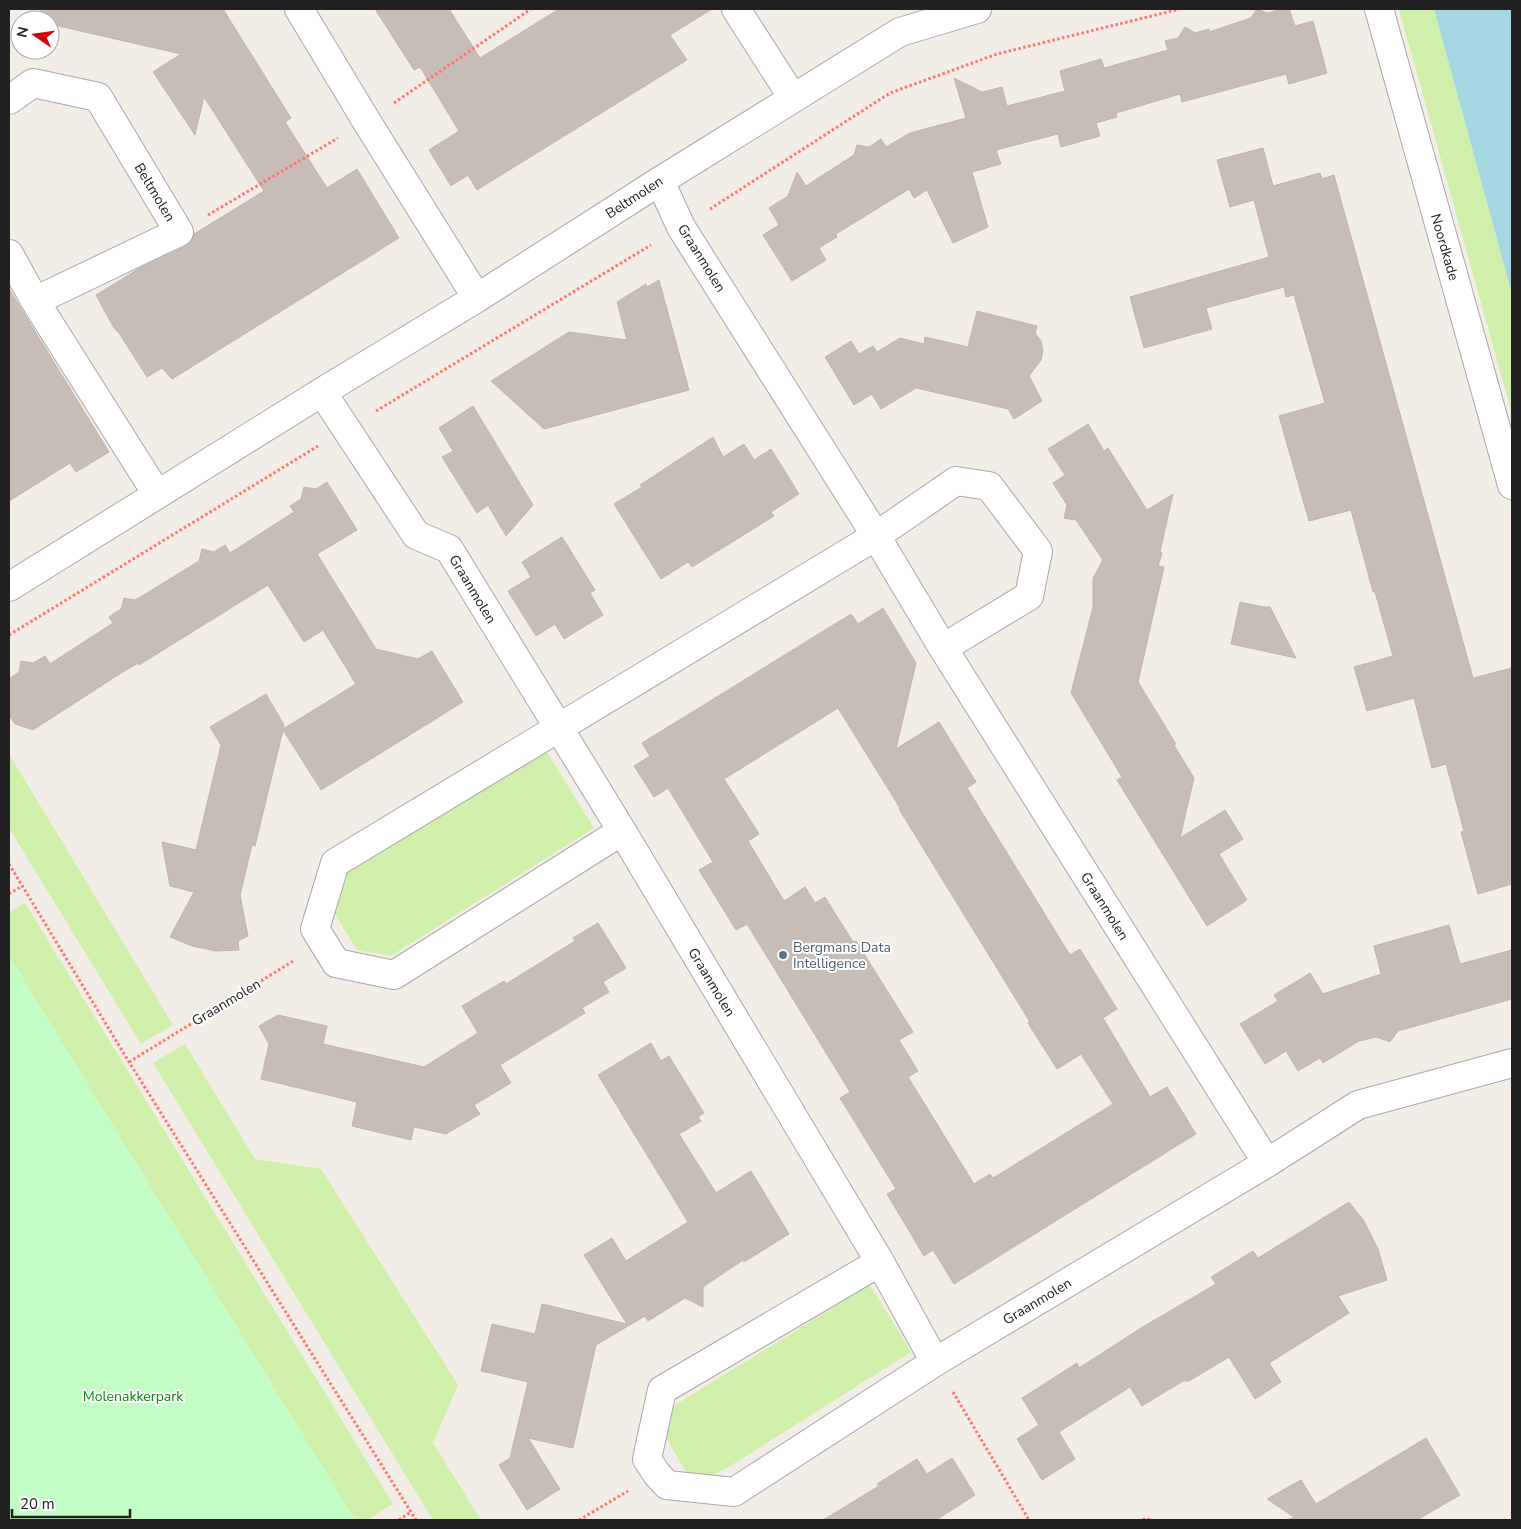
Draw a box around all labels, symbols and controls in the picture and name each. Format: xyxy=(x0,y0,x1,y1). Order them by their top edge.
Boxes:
north arrow xyxy=(10,10,60,60)
text: N xyxy=(12,25,33,39)
street label: Beltmolen xyxy=(130,159,179,225)
street label: Beltmolen xyxy=(602,172,667,223)
street label: Noordkade xyxy=(1426,211,1463,283)
street label: Graanmolen xyxy=(673,221,730,296)
street label: Graanmolen xyxy=(445,551,501,627)
street label: Graanmolen xyxy=(1076,869,1133,944)
place label: Bergmans Data Intelligence xyxy=(793,938,891,973)
street label: Graanmolen xyxy=(684,944,740,1020)
marker: Bergmans Data Intelligence xyxy=(777,949,789,961)
street label: Graanmolen xyxy=(188,974,264,1030)
street label: Graanmolen xyxy=(999,1273,1075,1329)
park label: Molenakkerpark xyxy=(83,1387,184,1406)
scale bar xyxy=(12,1486,130,1518)
text: 20 m xyxy=(20,1494,55,1514)

